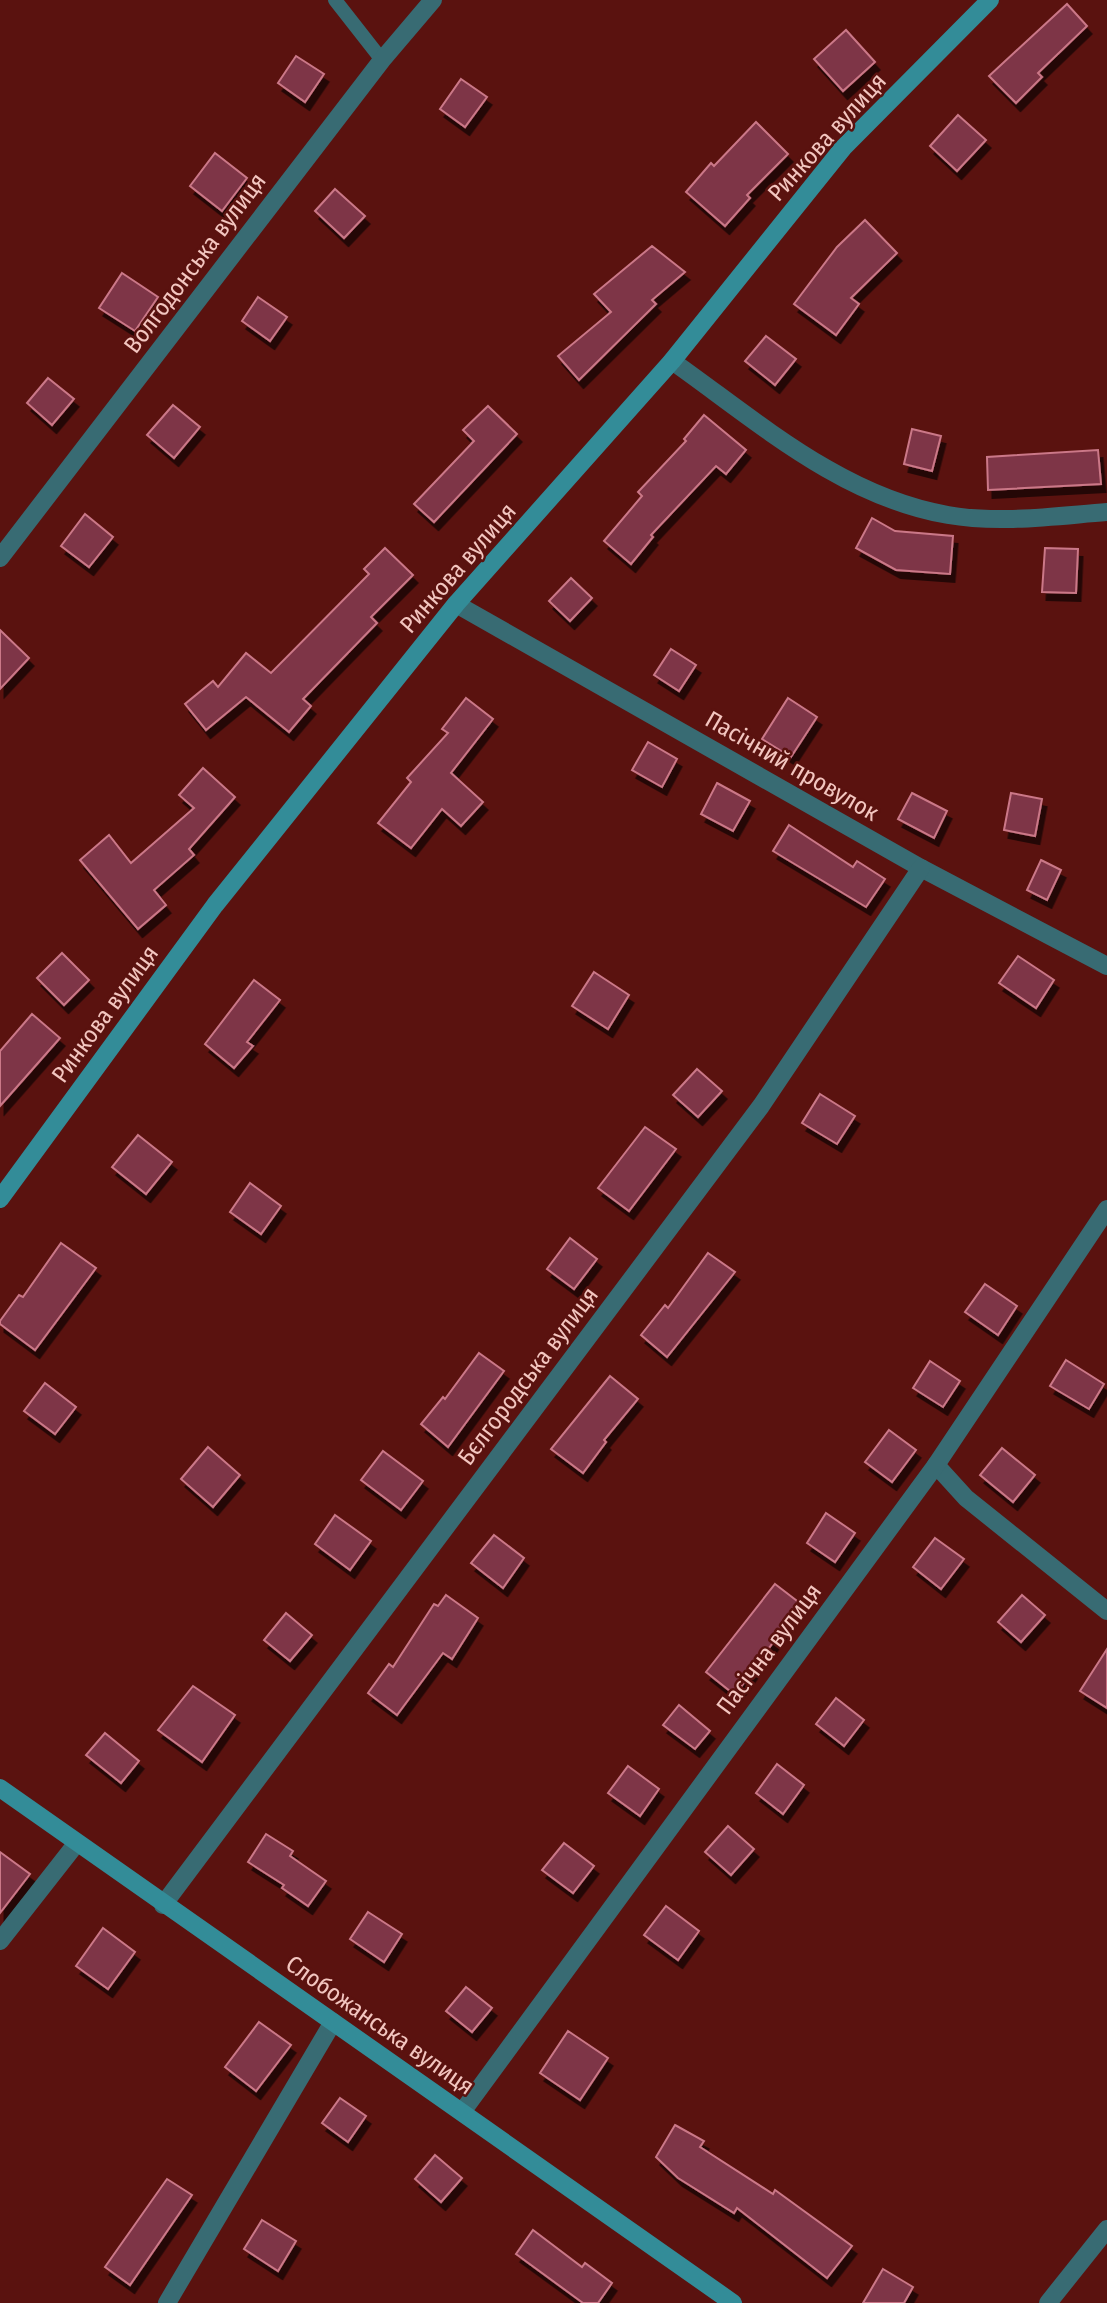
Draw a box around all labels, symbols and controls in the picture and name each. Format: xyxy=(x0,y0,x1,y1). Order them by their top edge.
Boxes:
street label: Ринкова вулиця xyxy=(762,67,892,207)
street label: Волгодонська вулиця xyxy=(118,167,272,359)
street label: Ринкова вулиця xyxy=(394,497,522,639)
street label: Пасічний провулок xyxy=(701,705,884,827)
street label: Ринкова вулиця xyxy=(46,940,164,1088)
street label: Бєлгородська вулиця xyxy=(452,1281,604,1471)
street label: Пасічна вулиця xyxy=(711,1578,827,1720)
street label: Слобожанська вулиця xyxy=(281,1950,479,2100)

